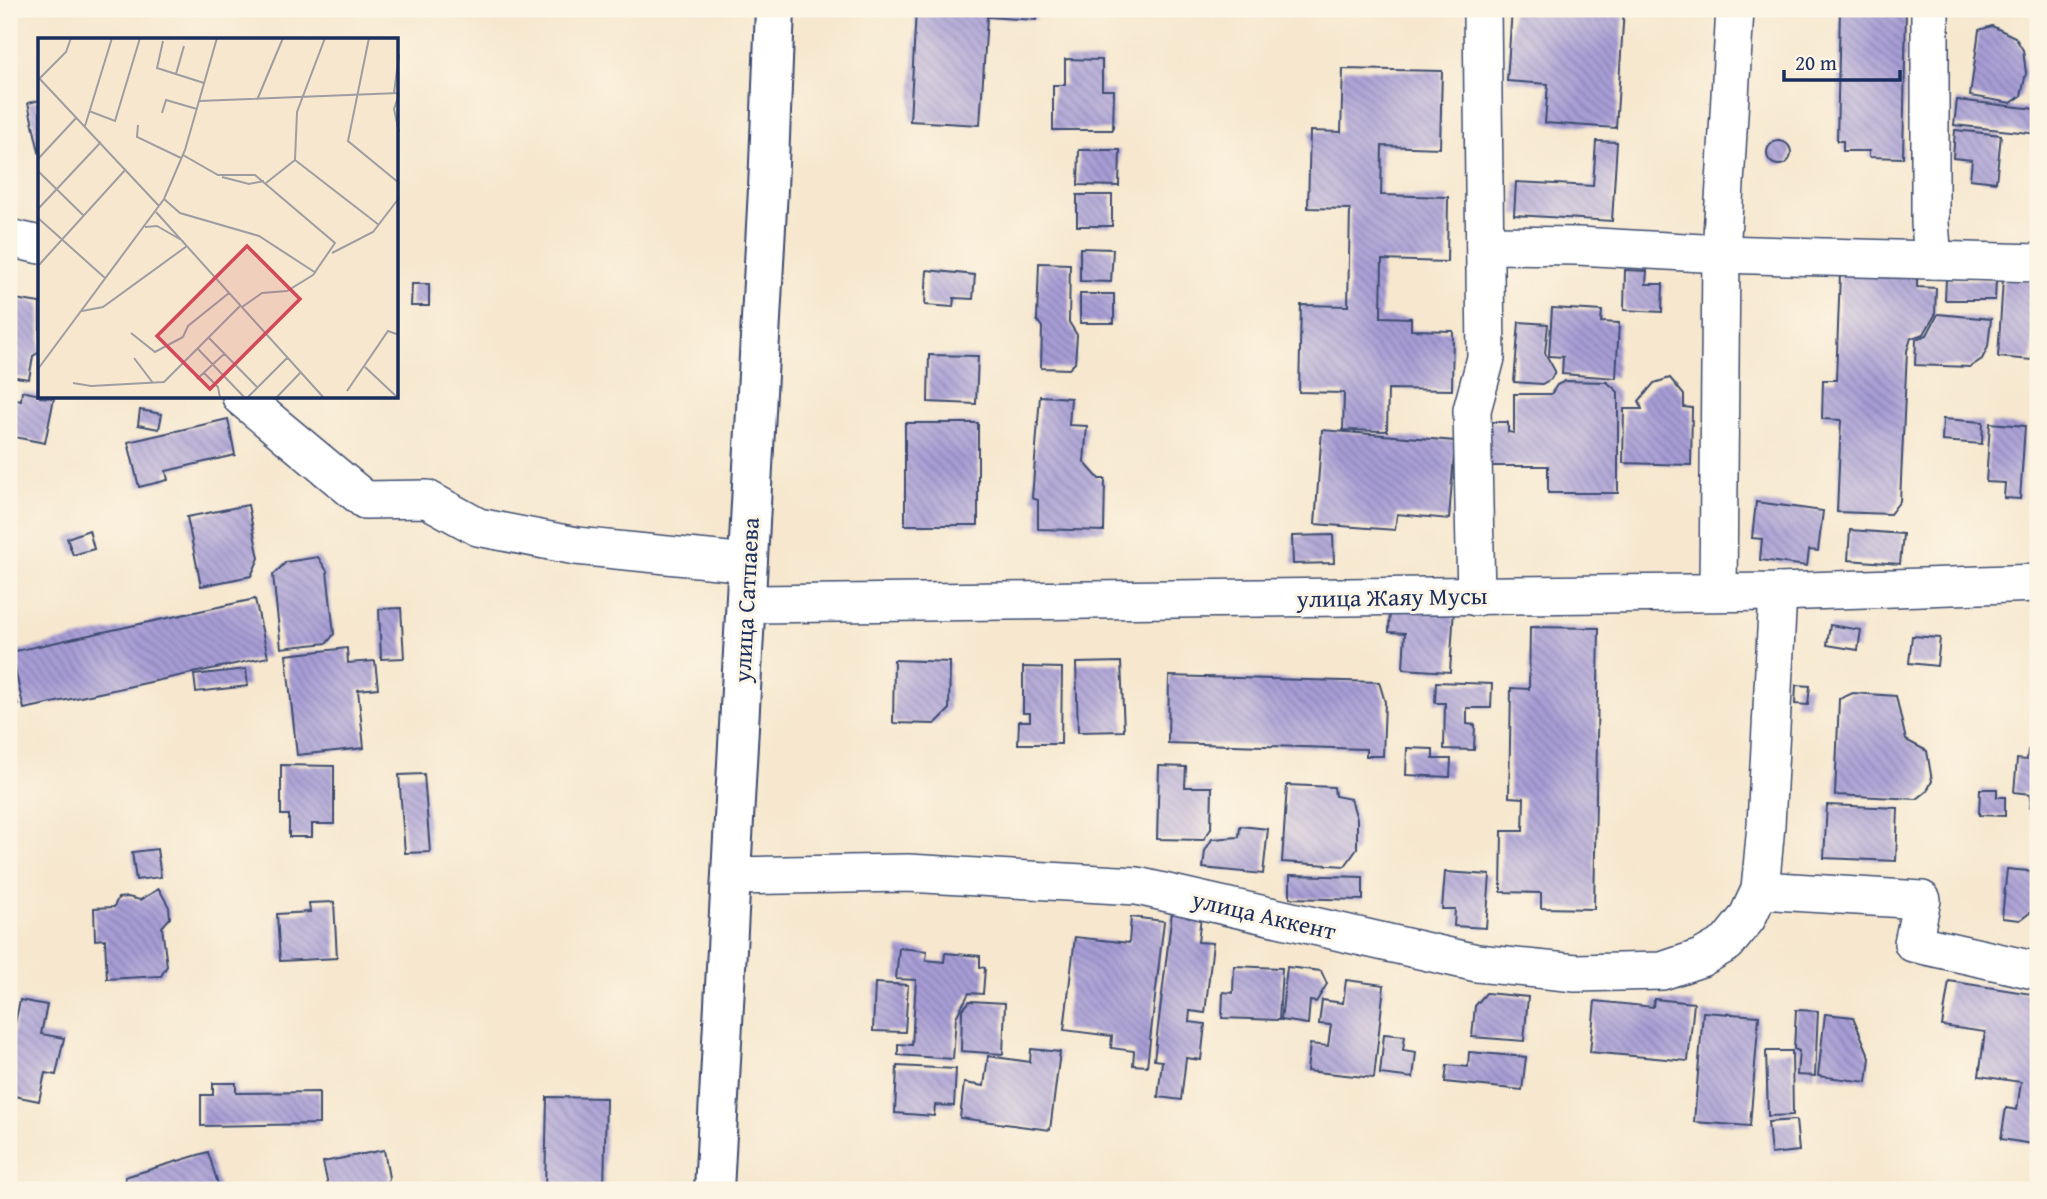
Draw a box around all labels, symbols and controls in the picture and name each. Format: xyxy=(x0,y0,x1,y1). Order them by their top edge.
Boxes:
inset map xyxy=(38,38,399,399)
scale bar xyxy=(1784,38,1900,82)
text: 20 m xyxy=(1795,47,1837,78)
street label: улица Сатпаева xyxy=(724,516,768,685)
street label: улица Жаяу Мусы xyxy=(1295,578,1488,616)
street label: улица Аккент xyxy=(1188,881,1340,949)

